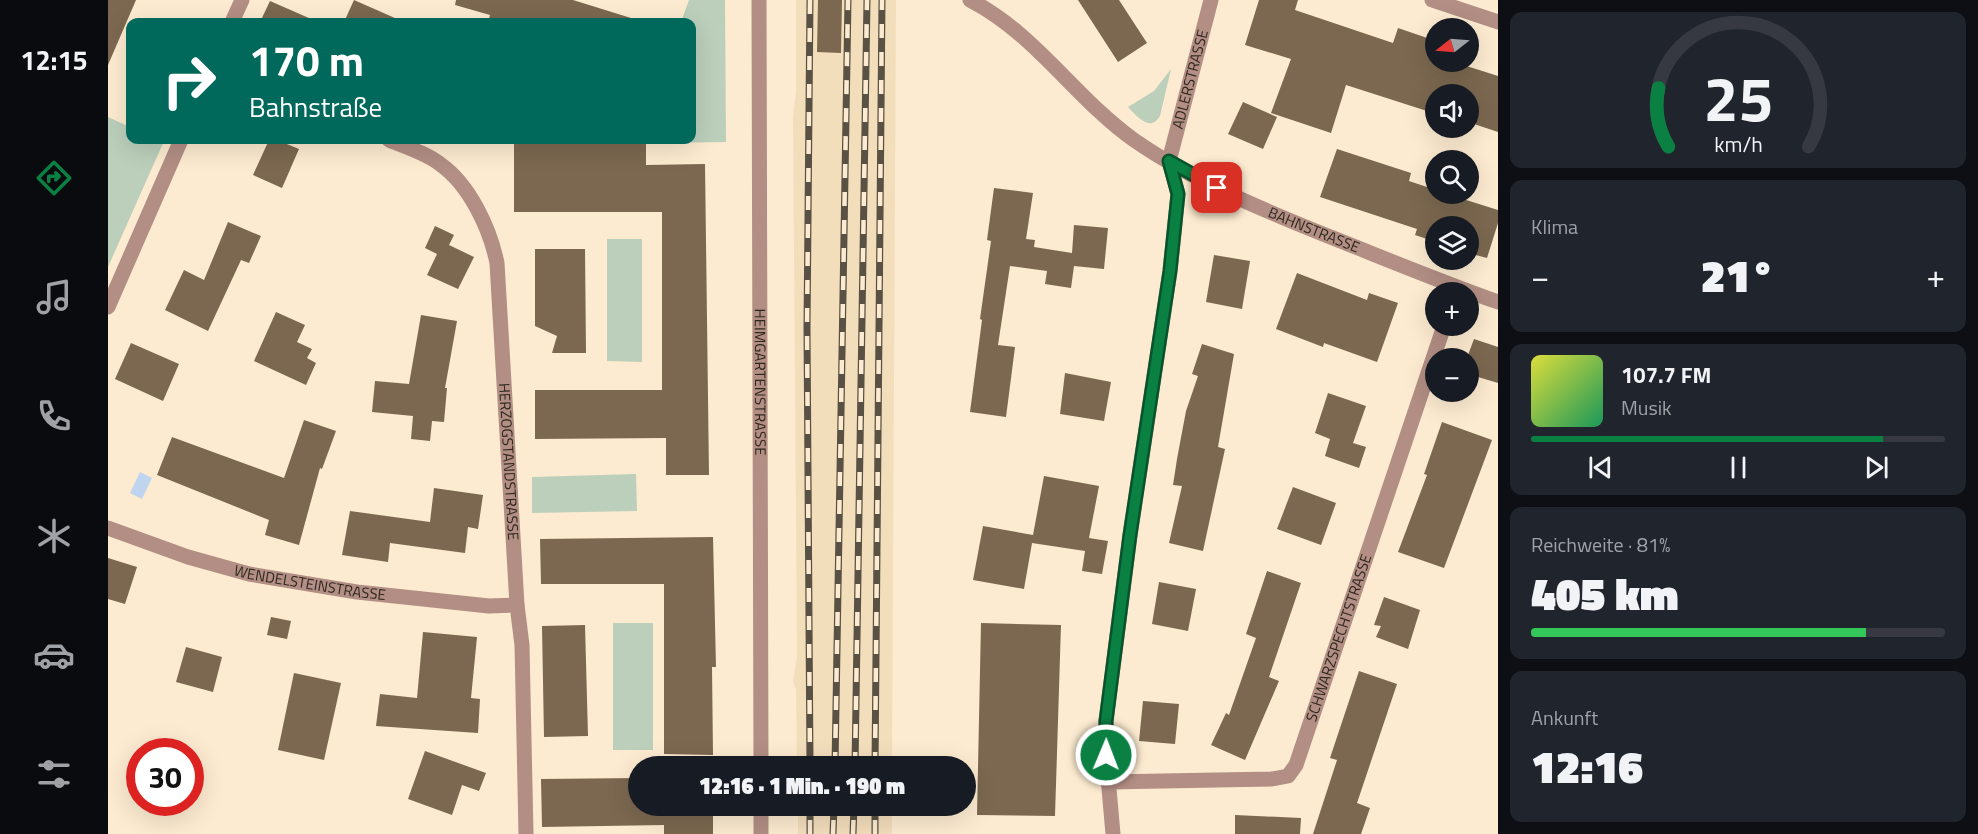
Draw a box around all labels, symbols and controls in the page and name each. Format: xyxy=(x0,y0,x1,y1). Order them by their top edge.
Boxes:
north arrow xyxy=(1425,18,1479,72)
map controls xyxy=(1425,18,1479,402)
street label: ADLERSTRASSE xyxy=(1166,27,1214,131)
text: 170 m xyxy=(249,28,364,92)
text: 12:15 xyxy=(20,39,88,80)
icon: right xyxy=(150,42,228,120)
text: 25 xyxy=(1703,50,1773,145)
button: sound xyxy=(1425,84,1479,138)
text: Bahnstraße xyxy=(249,86,382,127)
text: km/h xyxy=(1714,128,1762,160)
button: search xyxy=(1425,150,1479,204)
icon: directions xyxy=(33,157,75,199)
pin xyxy=(1191,162,1242,213)
icon: arrive xyxy=(1200,171,1233,204)
street label: BAHNSTRASSE xyxy=(1265,201,1363,259)
text: Klima xyxy=(1531,211,1578,242)
button: layers xyxy=(1425,216,1479,270)
text: 21° xyxy=(1701,241,1775,309)
text: − xyxy=(1531,251,1549,301)
text: + xyxy=(1927,251,1945,301)
icon: music xyxy=(33,276,75,318)
button: + xyxy=(1425,282,1479,336)
street label: HEIMGARTENSTRASSE xyxy=(749,308,772,456)
button: − xyxy=(1425,348,1479,402)
text: 107.7 FM xyxy=(1621,358,1711,392)
street label: HERZOGSTANDSTRASSE xyxy=(493,382,525,541)
text: Musik xyxy=(1621,392,1672,423)
icon: phone xyxy=(33,395,75,437)
icon: previous xyxy=(1584,451,1617,484)
icon: pause xyxy=(1722,451,1755,484)
icon: next xyxy=(1860,451,1893,484)
icon: climate xyxy=(33,515,75,557)
text: Reichweite · 81% xyxy=(1531,529,1670,560)
street label: SCHWARZSPECHTSTRASSE xyxy=(1299,551,1377,725)
street label: WENDELSTEINSTRASSE xyxy=(231,558,387,606)
text: 405 km xyxy=(1531,559,1679,627)
icon: car xyxy=(33,634,75,676)
text: Ankunft xyxy=(1531,702,1598,733)
position arrow xyxy=(1074,723,1138,787)
text: 12:16 xyxy=(1531,732,1643,800)
speed limit sign: 30 xyxy=(126,738,204,816)
icon: filters xyxy=(33,753,75,795)
text: 12:16 · 1 Min. · 190 m xyxy=(699,769,905,803)

